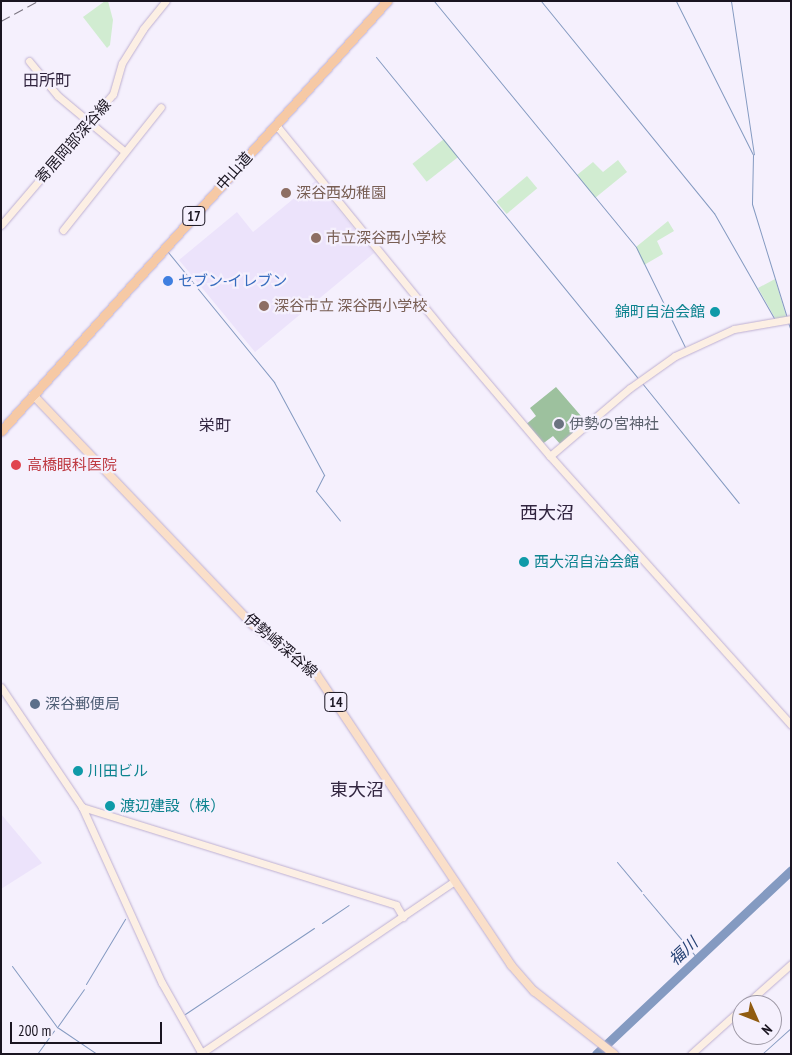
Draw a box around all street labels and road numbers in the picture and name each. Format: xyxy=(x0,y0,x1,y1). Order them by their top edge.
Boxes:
street label: 寄居岡部深谷線 xyxy=(32,95,114,187)
street label: 中山道 xyxy=(212,148,256,194)
road number: 17 xyxy=(182,205,206,228)
street label: 伊勢崎深谷線 xyxy=(241,609,321,681)
road number: 14 xyxy=(324,690,348,714)

